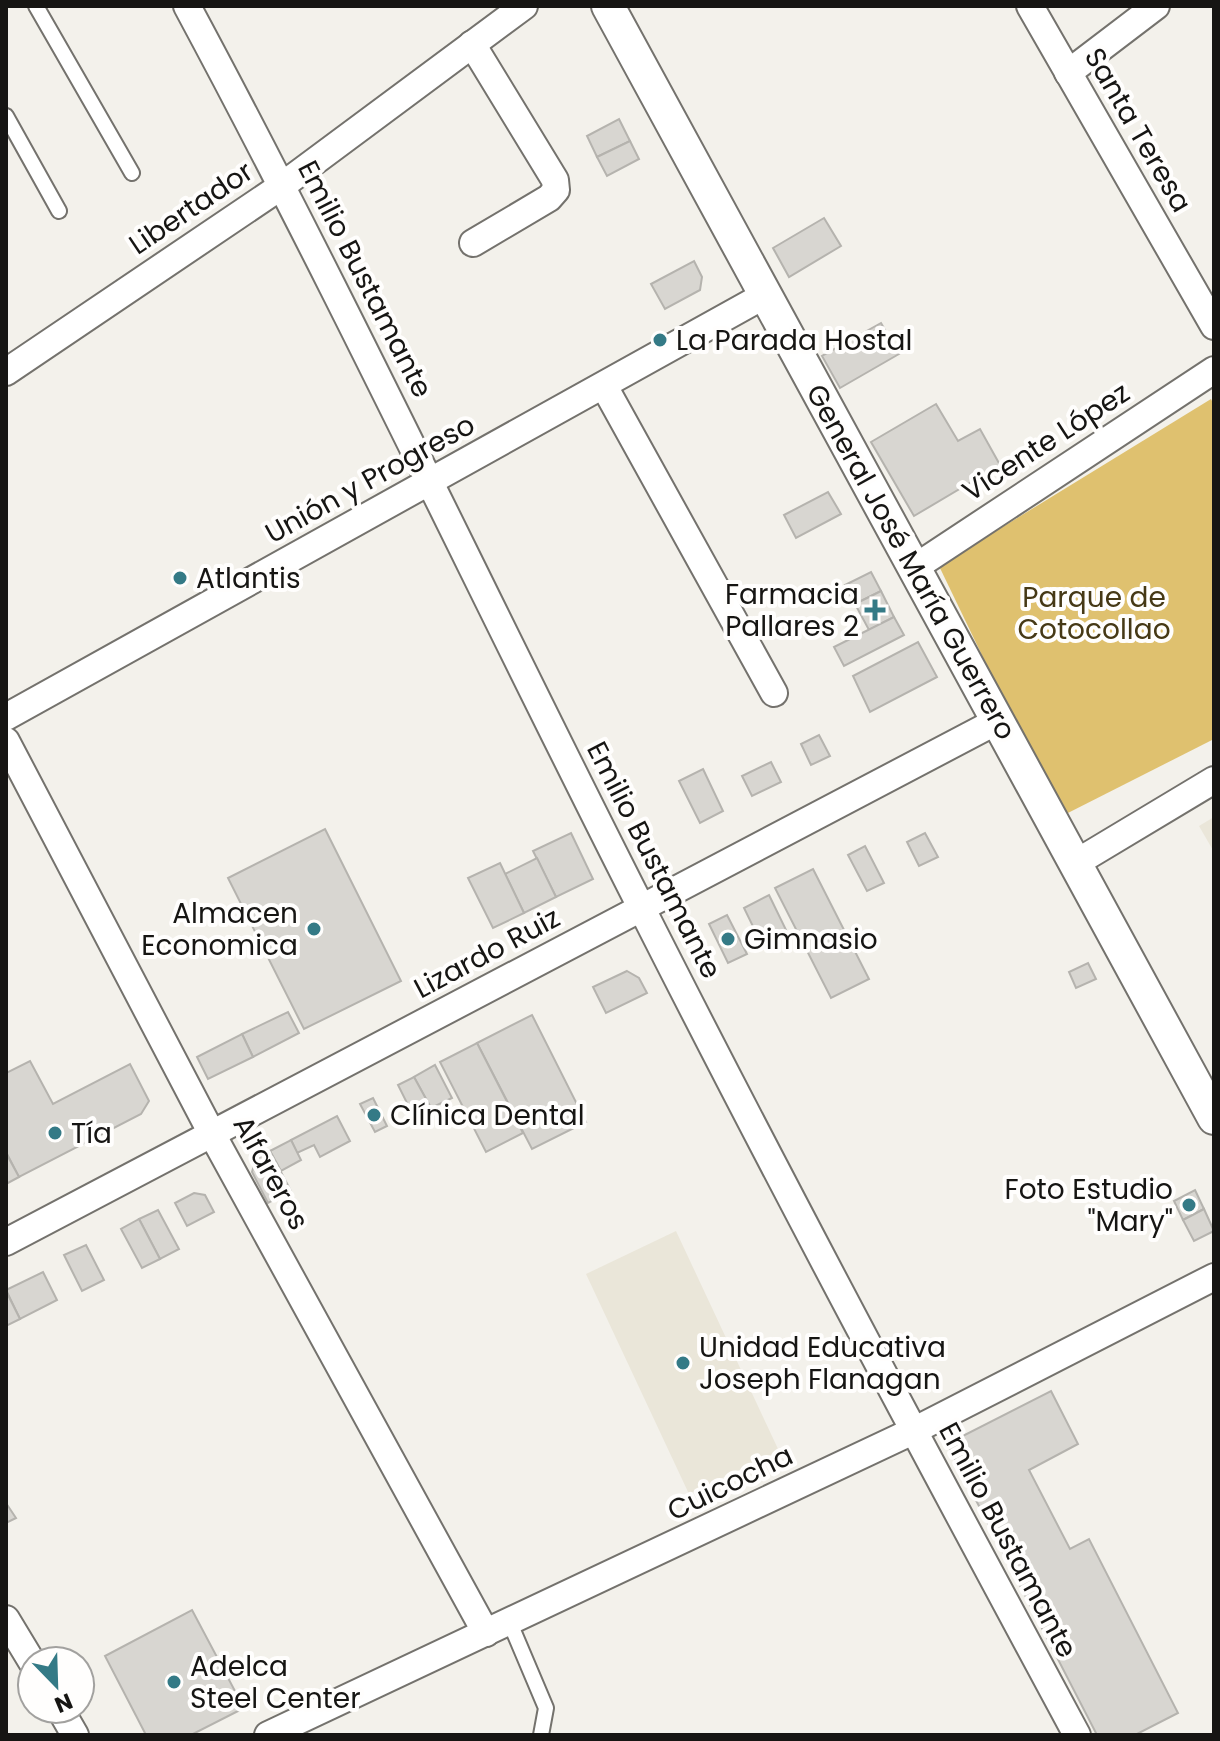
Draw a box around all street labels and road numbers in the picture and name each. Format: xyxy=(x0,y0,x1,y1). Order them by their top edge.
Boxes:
street label: Santa Teresa xyxy=(1075,41,1201,219)
street label: Libertador xyxy=(121,152,261,264)
street label: Emilio Bustamante xyxy=(288,154,442,404)
street label: Vicente López xyxy=(955,373,1137,511)
street label: General José María Guerrero xyxy=(797,377,1025,747)
street label: Unión y Progreso xyxy=(258,405,482,553)
street label: Emilio Bustamante xyxy=(577,735,731,985)
street label: Lizardo Ruiz xyxy=(407,898,567,1008)
street label: Alfareros xyxy=(224,1109,318,1237)
street label: Emilio Bustamante xyxy=(929,1415,1087,1665)
street label: Cuicocha xyxy=(661,1436,799,1530)

